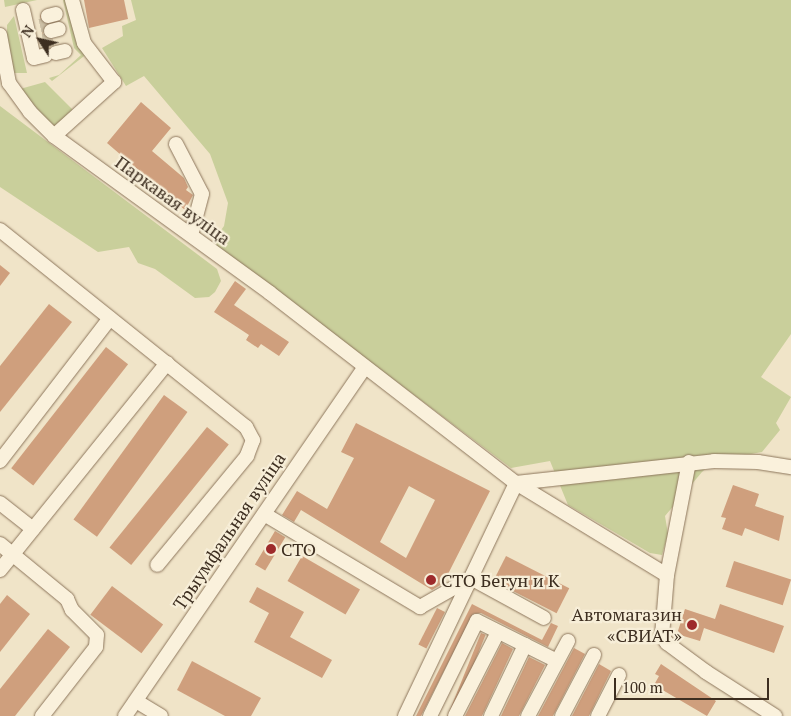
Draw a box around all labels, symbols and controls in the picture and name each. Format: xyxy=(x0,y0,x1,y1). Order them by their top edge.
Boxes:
north arrow xyxy=(15,15,65,65)
text: N xyxy=(16,21,38,41)
street label: Паркавая вуліца xyxy=(111,151,235,249)
street label: Трыумфальная вуліца xyxy=(168,448,290,614)
place label: СТО xyxy=(281,538,316,560)
marker: СТО xyxy=(265,543,277,555)
place label: СТО Бегун и К xyxy=(441,569,560,591)
marker: СТО Бегун и К xyxy=(425,574,437,586)
place label: Автомагазин «СВИАТ» xyxy=(572,604,682,646)
marker: Автомагазин «СВИАТ» xyxy=(686,619,698,631)
scale bar xyxy=(616,668,771,700)
text: 100 m xyxy=(622,677,663,697)

